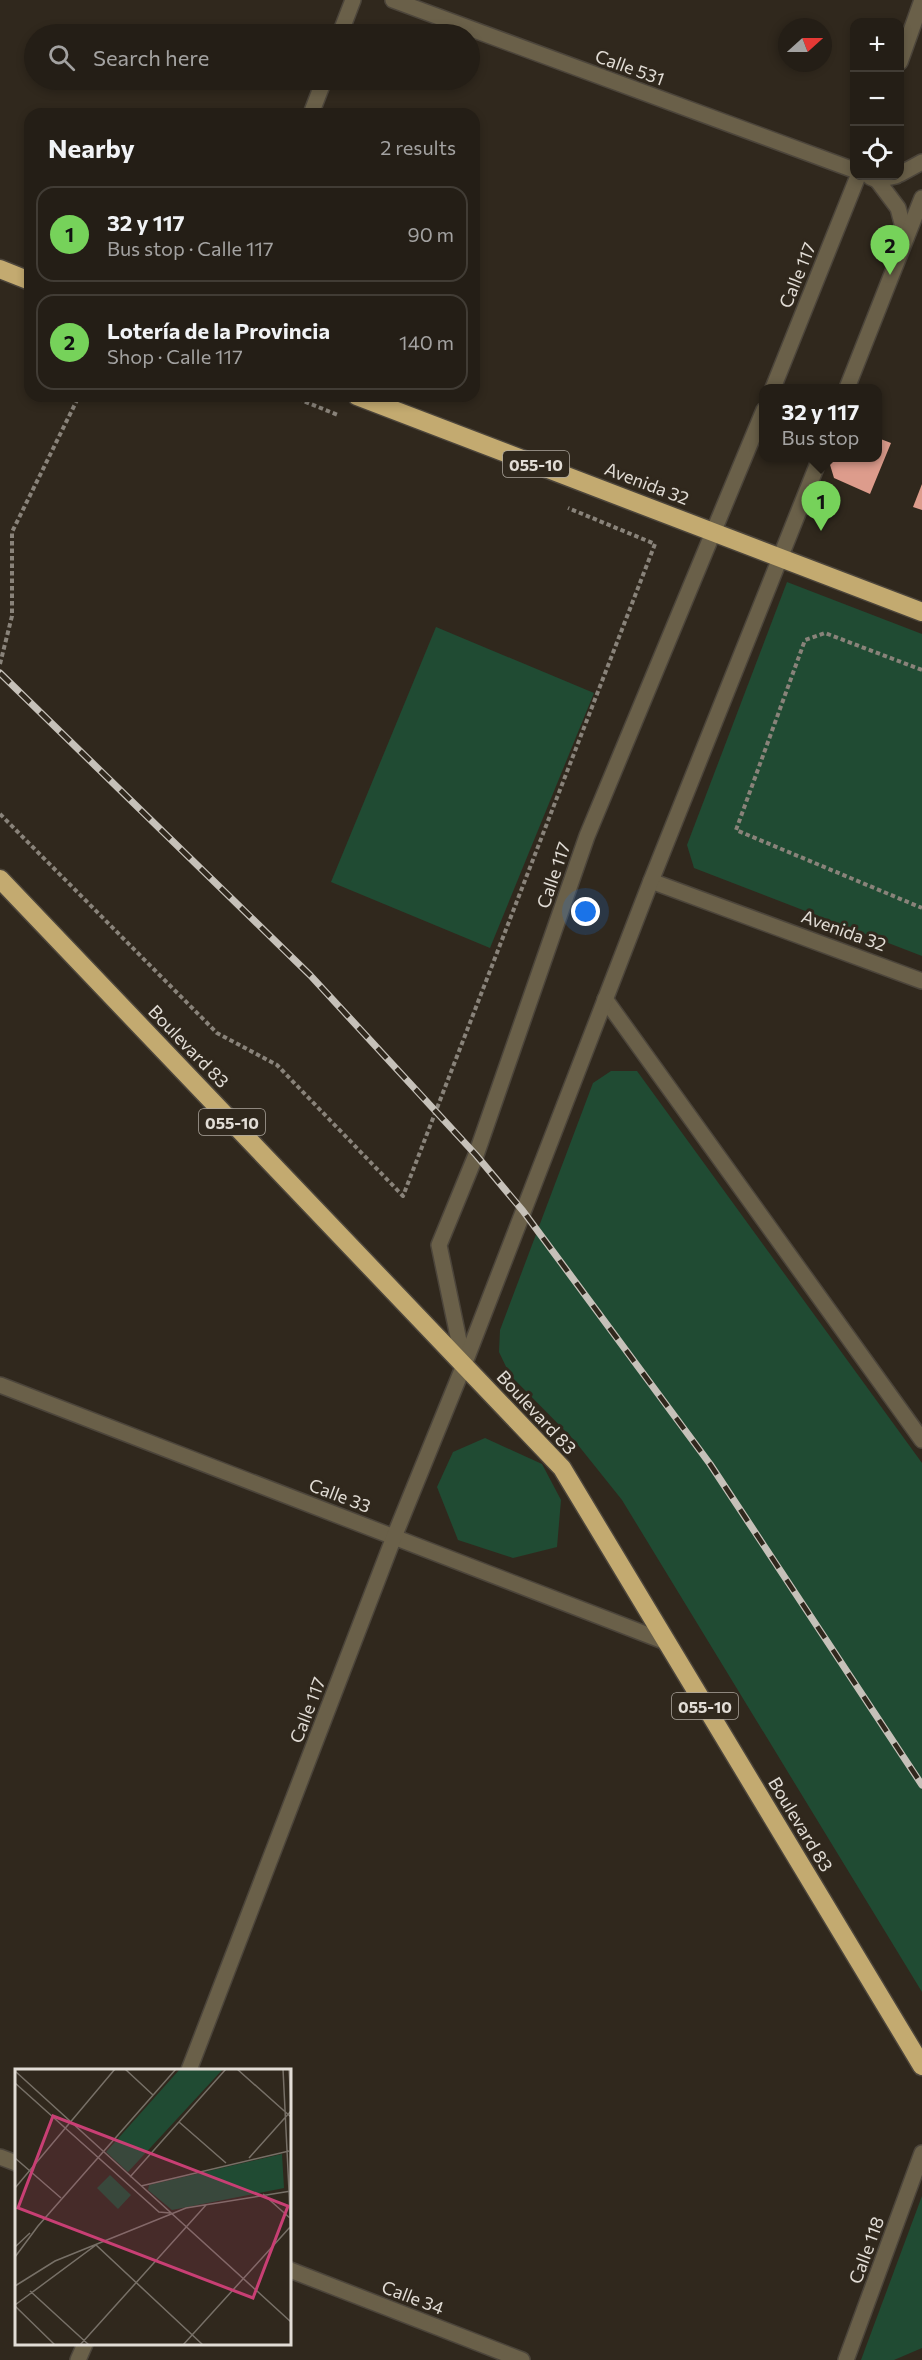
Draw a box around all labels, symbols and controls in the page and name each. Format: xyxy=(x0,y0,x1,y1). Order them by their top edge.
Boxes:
north arrow xyxy=(778,18,832,72)
map controls xyxy=(850,18,904,180)
button: + xyxy=(850,18,904,72)
search box xyxy=(24,24,480,90)
icon: search xyxy=(45,41,78,74)
text: Search here xyxy=(93,44,209,71)
street label: Calle 531 xyxy=(592,44,668,90)
button: − xyxy=(850,72,904,126)
button: locate xyxy=(850,126,904,180)
text: Nearby xyxy=(48,132,135,163)
text: 2 results xyxy=(380,135,456,159)
text: 32 y 117 xyxy=(107,209,185,236)
text: 1 xyxy=(65,222,74,246)
text: 90 m xyxy=(408,222,454,246)
pin: 2 xyxy=(870,226,910,275)
text: Bus stop · Calle 117 xyxy=(107,236,274,260)
street label: Calle 117 xyxy=(774,239,820,311)
text: Lotería de la Provincia xyxy=(107,317,330,344)
text: 2 xyxy=(64,330,75,354)
text: 140 m xyxy=(399,330,454,354)
text: Shop · Calle 117 xyxy=(107,344,243,368)
popup xyxy=(759,384,882,462)
text: 32 y 117 xyxy=(782,398,859,425)
text: Bus stop xyxy=(782,425,859,449)
road number: 055-10 xyxy=(503,451,569,477)
street label: Avenida 32 xyxy=(602,457,692,509)
pin: 1 xyxy=(802,482,840,531)
street label: Calle 117 xyxy=(531,839,575,911)
your location xyxy=(571,897,600,926)
street label: Avenida 32 xyxy=(799,905,889,955)
street label: Boulevard 83 xyxy=(144,1000,234,1092)
road number: 055-10 xyxy=(199,1109,265,1135)
street label: Boulevard 83 xyxy=(493,1366,581,1458)
street label: Calle 33 xyxy=(306,1473,374,1517)
street label: Calle 117 xyxy=(284,1674,330,1746)
road number: 055-10 xyxy=(672,1693,738,1719)
street label: Boulevard 83 xyxy=(764,1773,838,1875)
inset map xyxy=(15,2069,291,2345)
street label: Calle 118 xyxy=(844,2213,888,2287)
street label: Calle 34 xyxy=(379,2275,447,2319)

